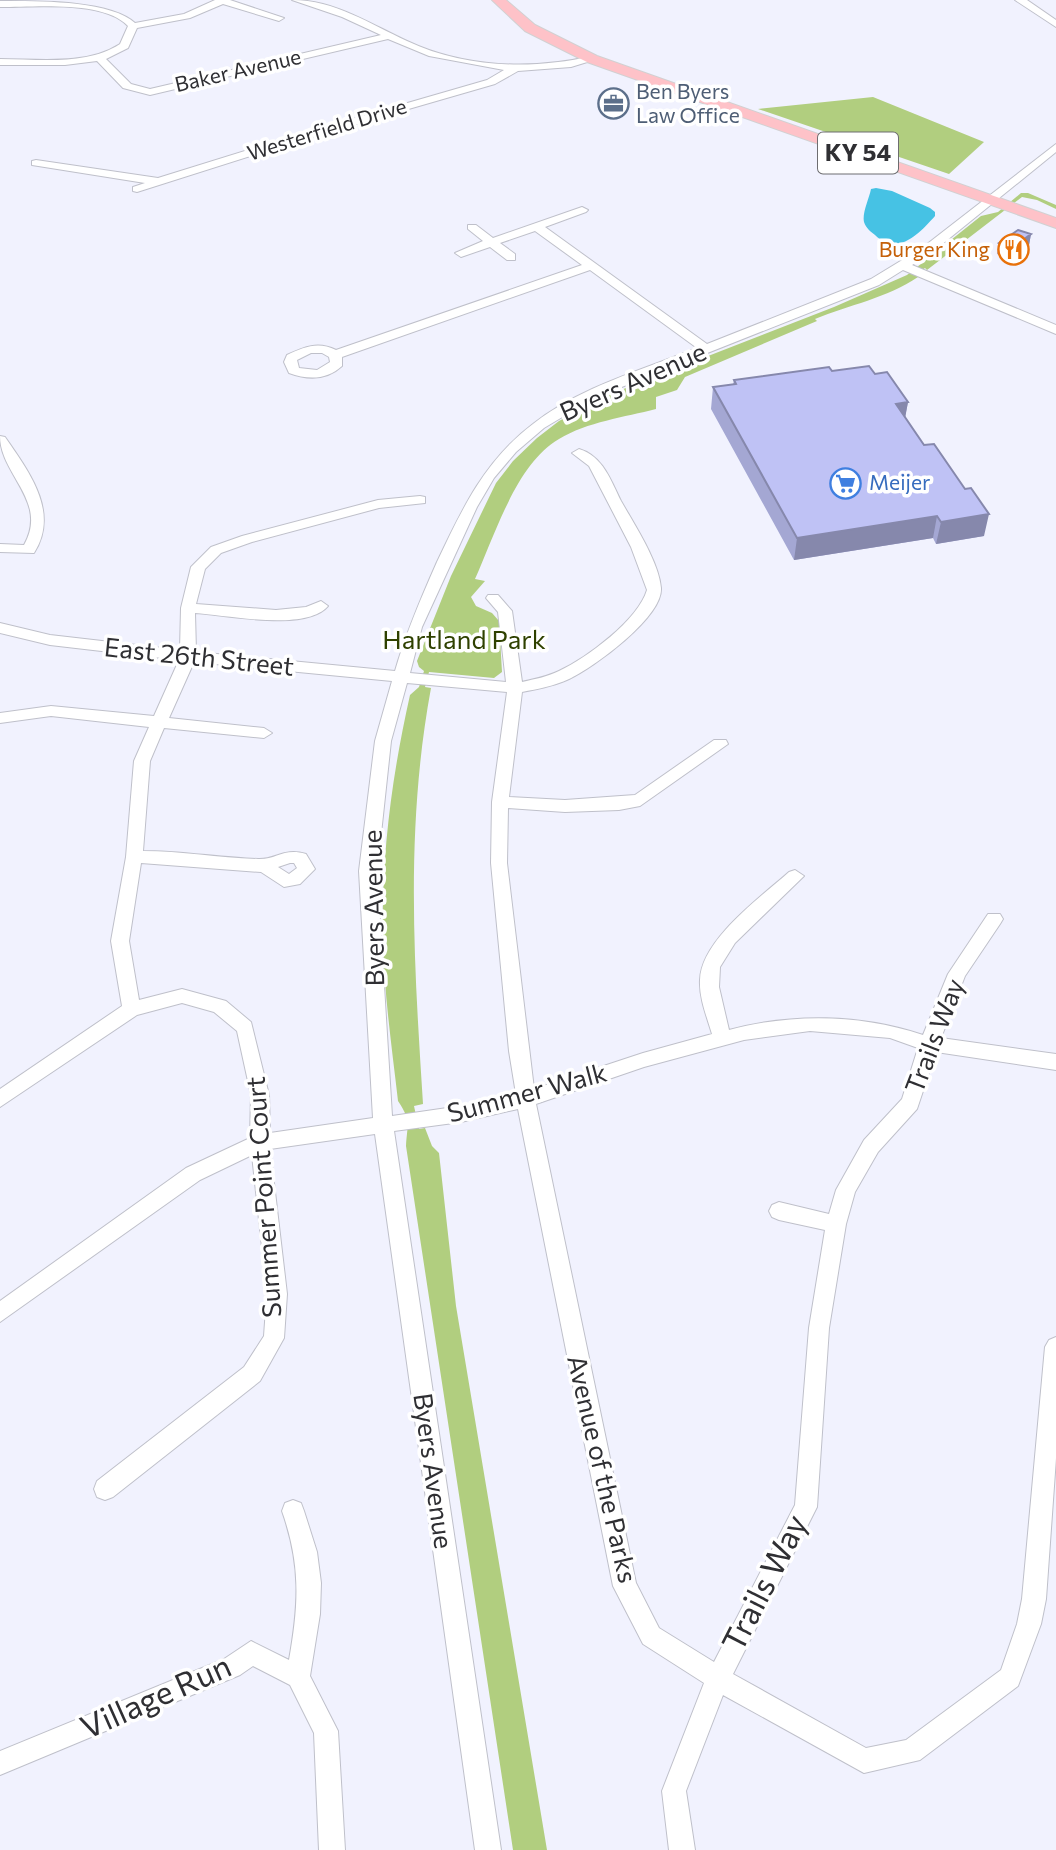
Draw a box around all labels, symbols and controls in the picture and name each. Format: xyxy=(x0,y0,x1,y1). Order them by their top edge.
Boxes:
street label: Baker Avenue xyxy=(172,43,303,96)
place label: Ben Byers Law Office xyxy=(636,78,740,127)
office icon: Ben Byers Law Office xyxy=(596,87,630,121)
street label: Westerfield Drive xyxy=(244,92,409,165)
road number: KY 54 xyxy=(818,132,898,174)
restaurant icon: Burger King xyxy=(996,233,1030,267)
place label: Burger King xyxy=(879,236,990,261)
street label: Byers Avenue xyxy=(554,335,710,427)
supermarket icon: Meijer xyxy=(829,466,863,500)
place label: Meijer xyxy=(869,469,930,494)
park label: Hartland Park xyxy=(382,623,546,654)
street label: East 26th Street xyxy=(103,630,296,681)
street label: Byers Avenue xyxy=(356,829,389,987)
street label: Trails Way xyxy=(898,974,970,1097)
street label: Summer Walk xyxy=(444,1055,610,1128)
street label: Summer Point Court xyxy=(239,1075,286,1319)
street label: Avenue of the Parks xyxy=(562,1352,645,1586)
street label: Byers Avenue xyxy=(408,1391,461,1551)
street label: Trails Way xyxy=(712,1507,815,1657)
street label: Village Run xyxy=(74,1644,237,1746)

